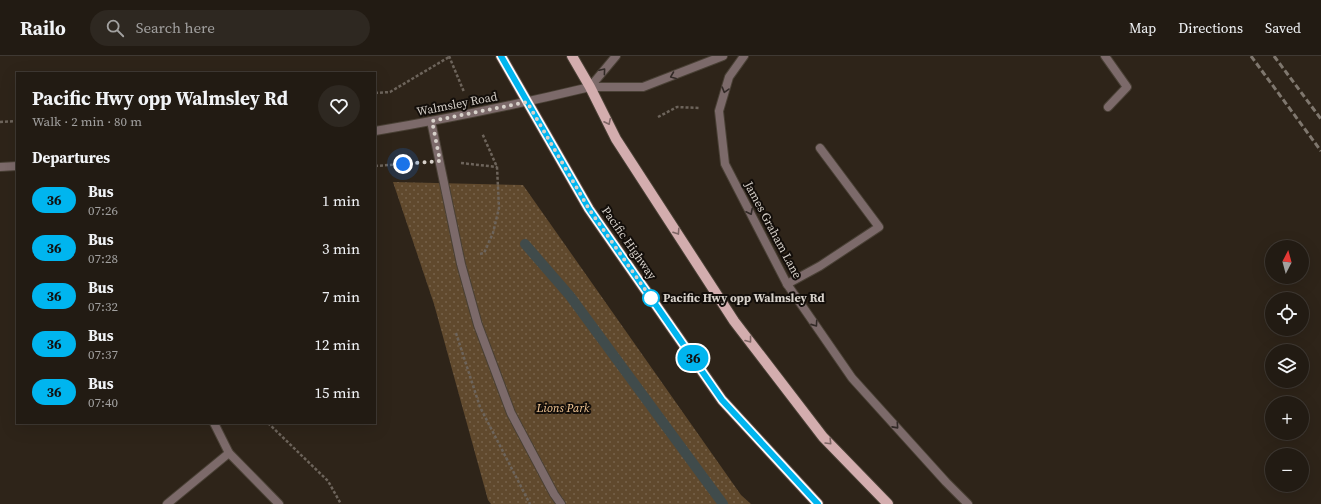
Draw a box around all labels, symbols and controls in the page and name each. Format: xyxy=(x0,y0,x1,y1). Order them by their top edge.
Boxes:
search box xyxy=(90,10,370,46)
text: Railo xyxy=(20,15,66,41)
icon: search xyxy=(104,17,126,39)
text: Search here xyxy=(136,17,215,38)
text: Map xyxy=(1129,18,1156,38)
text: Directions xyxy=(1178,18,1243,38)
text: Saved xyxy=(1265,18,1301,38)
one-way arrow xyxy=(599,69,606,76)
one-way arrow xyxy=(670,71,678,79)
text: Pacific Hwy opp Walmsley Rd xyxy=(32,85,288,111)
button: heart xyxy=(318,85,360,127)
one-way arrow xyxy=(721,86,730,93)
street label: Walmsley Road xyxy=(415,88,499,120)
text: Walk · 2 min · 80 m xyxy=(32,113,142,130)
one-way arrow xyxy=(603,118,611,125)
text: Departures xyxy=(32,147,110,168)
your location xyxy=(393,154,413,174)
street label: James Graham Lane xyxy=(740,178,805,281)
text: Bus xyxy=(88,181,114,202)
text: 36 xyxy=(46,190,62,210)
text: 1 min xyxy=(322,190,360,211)
text: 07:26 xyxy=(88,202,118,219)
street label: Pacific Highway xyxy=(598,203,661,283)
one-way arrow xyxy=(745,208,753,215)
one-way arrow xyxy=(672,228,679,235)
text: Bus xyxy=(88,229,114,250)
text: 36 xyxy=(46,238,62,258)
text: 3 min xyxy=(322,238,360,259)
north arrow xyxy=(1265,240,1309,284)
map controls xyxy=(1265,240,1309,492)
text: 07:28 xyxy=(88,250,118,267)
text: Bus xyxy=(88,277,114,298)
text: 36 xyxy=(46,286,62,306)
text: 7 min xyxy=(322,286,360,307)
marker: Pacific Hwy opp Walmsley Rd xyxy=(642,289,660,307)
place label: Pacific Hwy opp Walmsley Rd xyxy=(663,290,825,306)
button: locate xyxy=(1265,292,1309,336)
text: 07:32 xyxy=(88,298,118,315)
one-way arrow xyxy=(810,320,818,327)
text: Bus xyxy=(88,325,114,346)
text: 36 xyxy=(46,334,62,354)
text: 12 min xyxy=(314,334,360,355)
one-way arrow xyxy=(744,336,752,343)
button: layers xyxy=(1265,344,1309,388)
line badge: 36 xyxy=(675,345,711,371)
text: 07:37 xyxy=(88,346,118,363)
text: 36 xyxy=(685,348,701,368)
text: Bus xyxy=(88,373,114,394)
text: 36 xyxy=(46,382,62,402)
text: 15 min xyxy=(314,382,360,403)
text: 07:40 xyxy=(88,394,118,411)
button: + xyxy=(1265,396,1309,440)
park label: Lions Park xyxy=(535,400,590,416)
one-way arrow xyxy=(891,421,898,429)
one-way arrow xyxy=(824,437,832,445)
button: − xyxy=(1265,448,1309,492)

